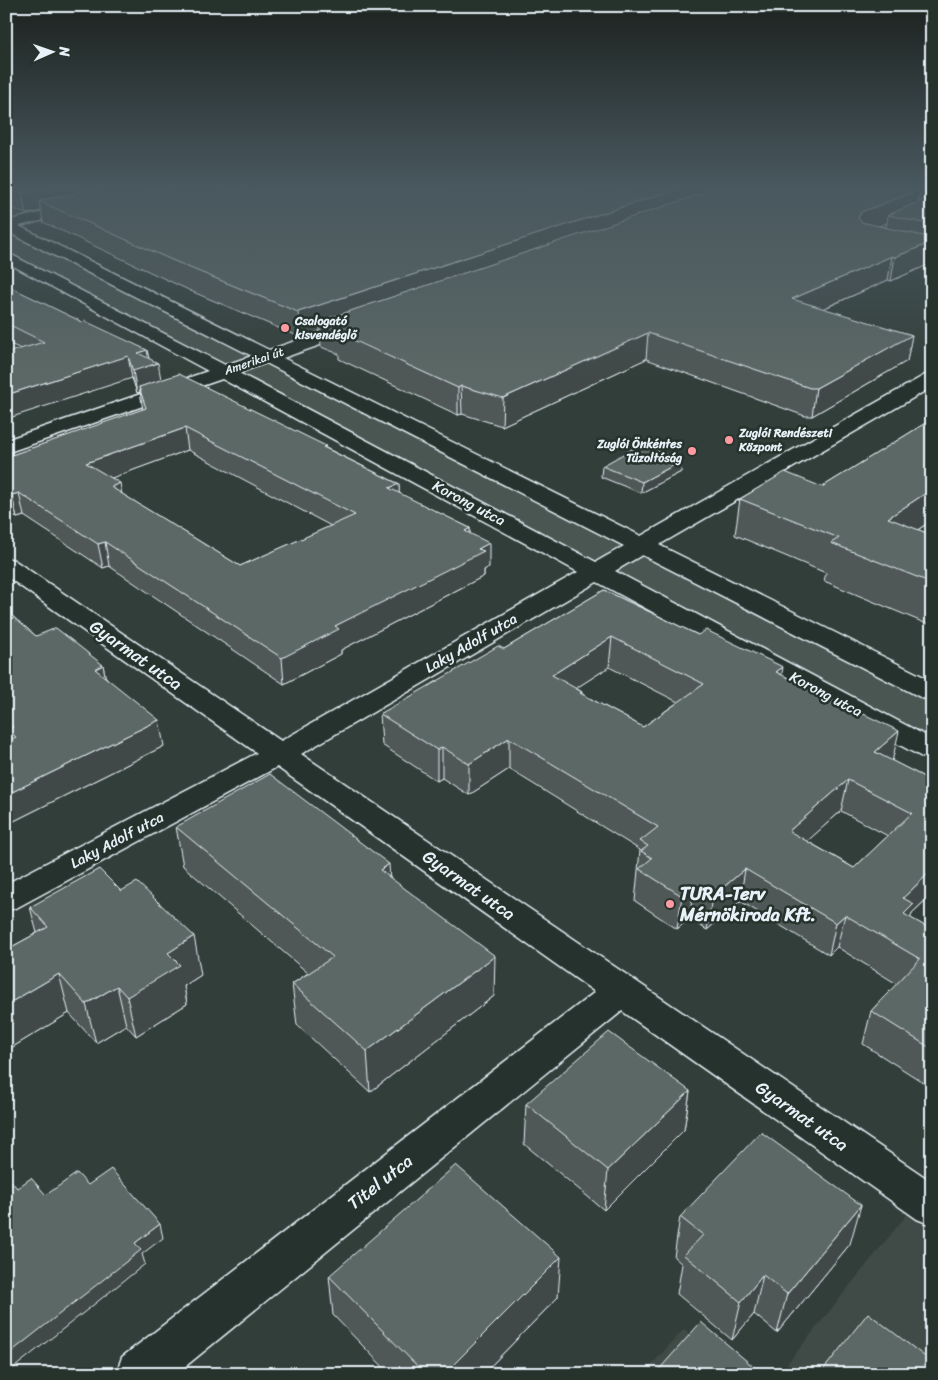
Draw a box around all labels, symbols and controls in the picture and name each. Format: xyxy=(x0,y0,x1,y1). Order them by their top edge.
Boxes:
north arrow xyxy=(28,28,78,78)
text: N xyxy=(52,45,77,57)
place label: Csalogató kisvendéglő xyxy=(294,310,357,346)
marker: Csalogató kisvendéglő xyxy=(279,322,291,334)
street label: Amerikai út xyxy=(220,341,287,382)
place label: Zuglói Rendészeti Központ xyxy=(738,422,833,458)
place label: Zuglói Önkéntes Tűzoltóság xyxy=(596,433,683,469)
marker: Zuglói Rendészeti Központ xyxy=(723,434,735,446)
marker: Zuglói Önkéntes Tűzoltóság xyxy=(686,445,698,457)
street label: Korong utca xyxy=(428,473,511,533)
street label: Laky Adolf utca xyxy=(420,606,523,680)
street label: Gyarmat utca xyxy=(83,611,189,699)
street label: Korong utca xyxy=(785,664,868,724)
street label: Laky Adolf utca xyxy=(65,804,169,876)
street label: Gyarmat utca xyxy=(416,841,522,929)
place label: TURA-Terv Mérnökiroda Kft. xyxy=(679,878,816,931)
marker: TURA-Terv Mérnökiroda Kft. xyxy=(664,898,676,910)
street label: Gyarmat utca xyxy=(749,1072,855,1160)
street label: Titel utca xyxy=(340,1146,420,1218)

